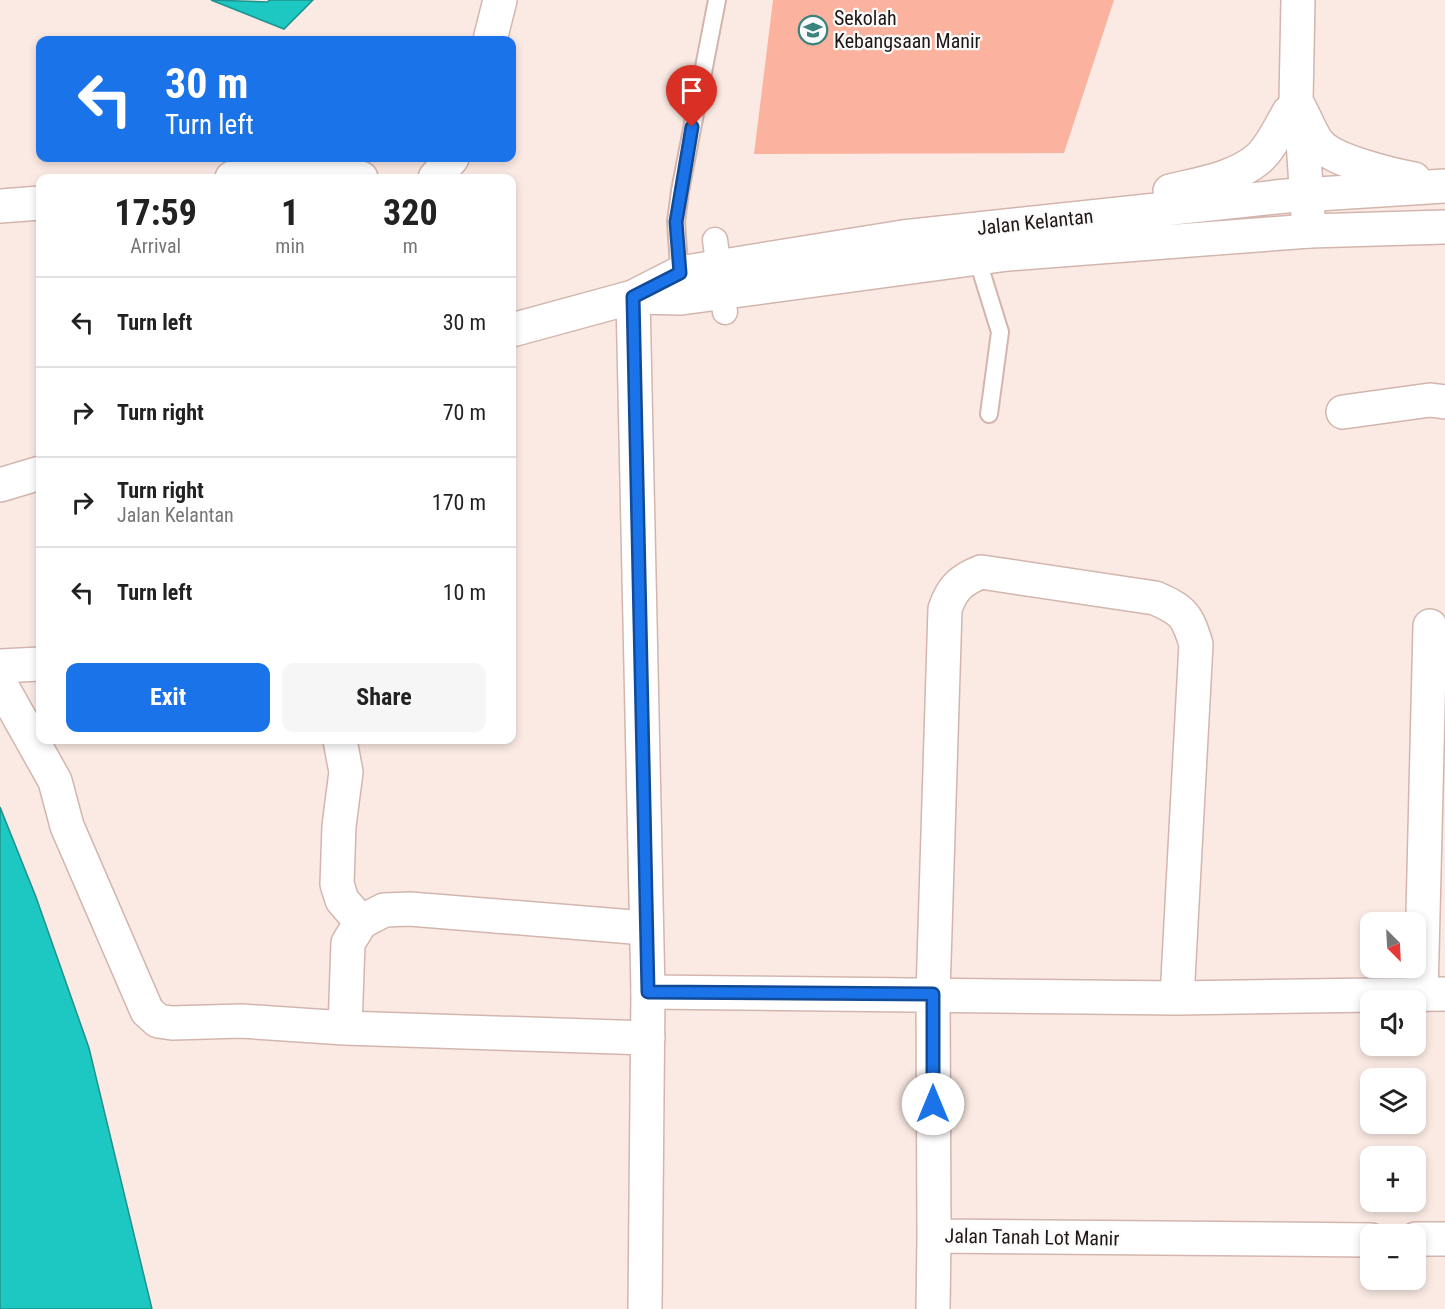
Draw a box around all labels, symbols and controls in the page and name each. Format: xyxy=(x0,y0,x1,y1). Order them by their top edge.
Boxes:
place label: Sekolah Kebangsaan Manir xyxy=(834,6,981,53)
school or university icon: Sekolah Kebangsaan Manir xyxy=(797,14,829,46)
text: 30 m xyxy=(165,59,248,108)
icon: left xyxy=(66,60,144,138)
pin xyxy=(666,65,717,127)
icon: arrive xyxy=(675,74,708,107)
text: Turn left xyxy=(165,109,254,141)
text: 17:59 xyxy=(114,192,197,234)
text: 1 xyxy=(281,192,299,234)
text: 320 xyxy=(383,192,438,234)
street label: Jalan Kelantan xyxy=(976,204,1094,240)
text: Arrival xyxy=(130,234,181,258)
text: min xyxy=(275,234,305,258)
text: m xyxy=(403,234,418,258)
icon: left xyxy=(66,306,99,339)
text: Turn left xyxy=(117,310,192,335)
text: 30 m xyxy=(443,310,486,335)
icon: right xyxy=(66,396,99,429)
text: Turn right xyxy=(117,400,204,425)
text: 70 m xyxy=(443,400,486,425)
text: Turn right xyxy=(117,478,204,503)
icon: right xyxy=(66,486,99,519)
text: 170 m xyxy=(432,490,486,515)
text: Jalan Kelantan xyxy=(117,503,234,527)
icon: left xyxy=(66,576,99,609)
text: Turn left xyxy=(117,580,192,605)
text: 10 m xyxy=(443,580,486,605)
button: Exit xyxy=(66,663,270,732)
button: Share xyxy=(282,663,486,732)
north arrow xyxy=(1360,912,1426,978)
map controls xyxy=(1360,912,1426,1290)
button: sound xyxy=(1360,990,1426,1056)
button: layers xyxy=(1360,1068,1426,1134)
position arrow xyxy=(901,1072,965,1136)
button: + xyxy=(1360,1146,1426,1212)
street label: Jalan Tanah Lot Manir xyxy=(944,1223,1120,1251)
button: − xyxy=(1360,1224,1426,1290)

